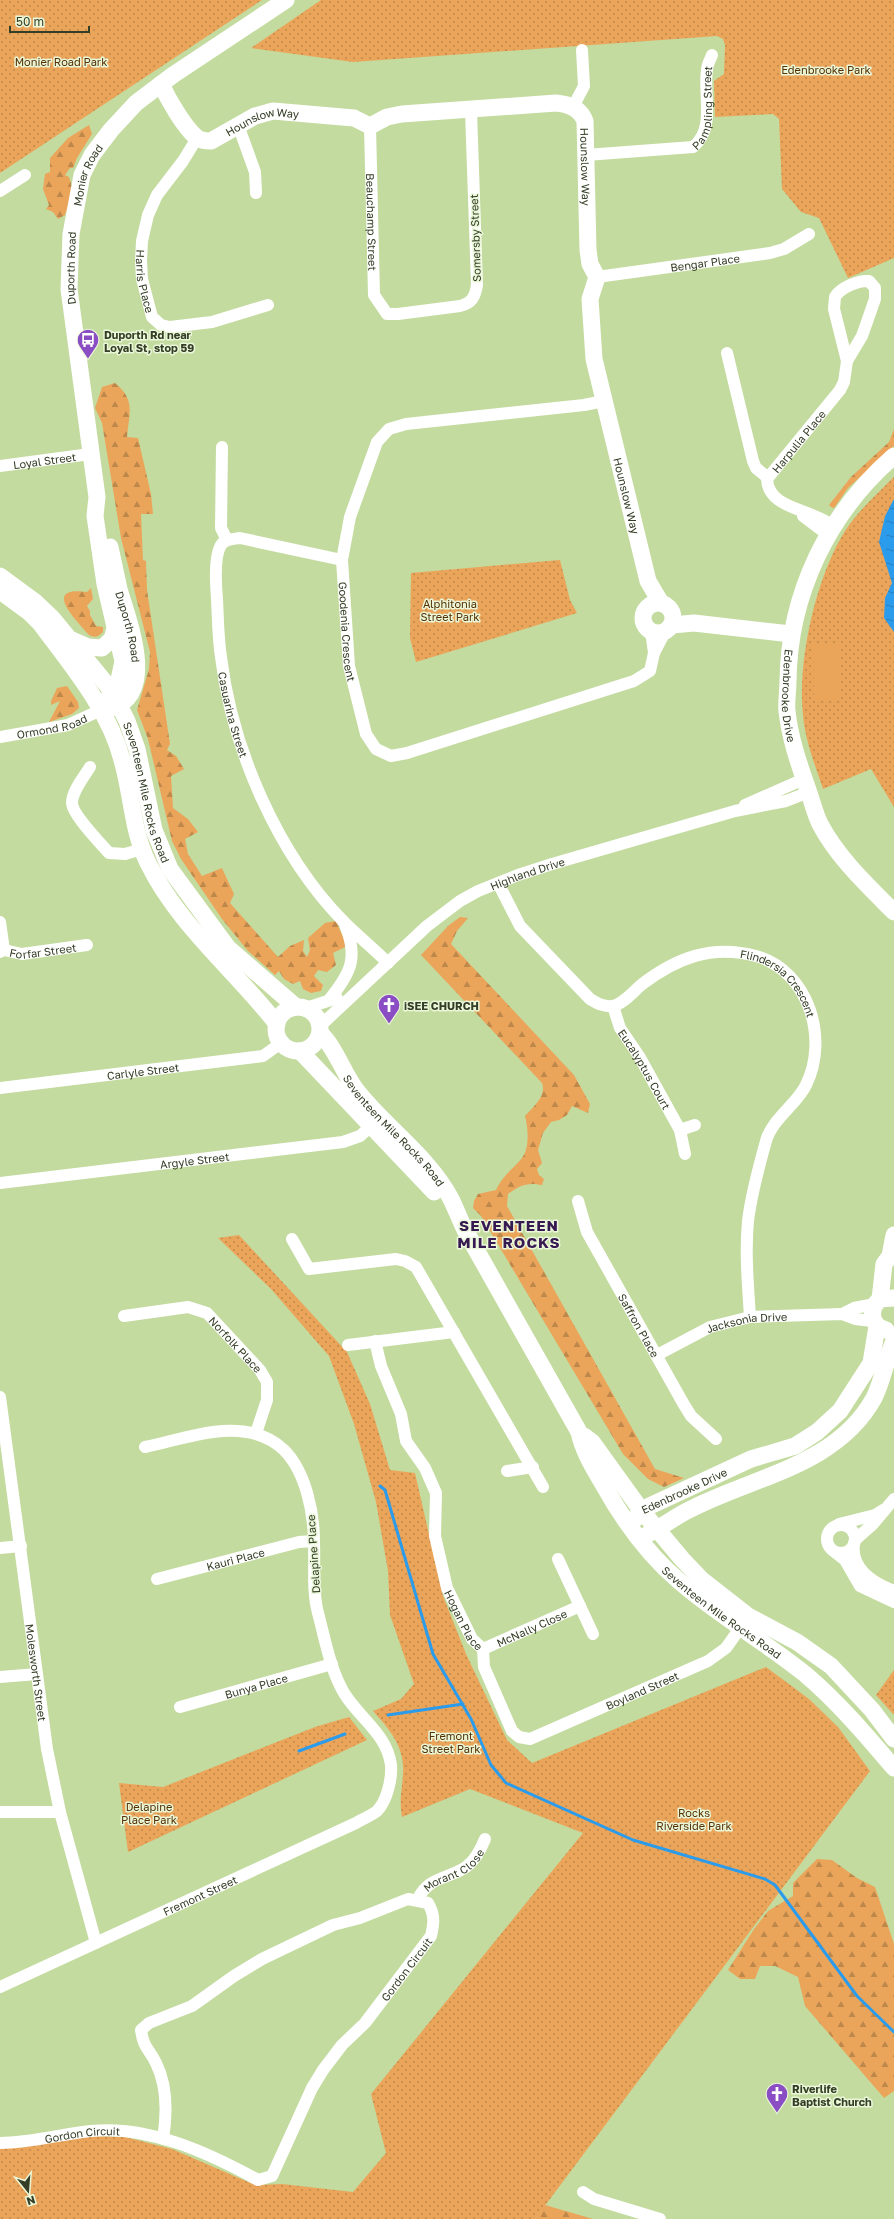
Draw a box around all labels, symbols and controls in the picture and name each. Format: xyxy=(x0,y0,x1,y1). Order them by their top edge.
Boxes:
scale bar xyxy=(10,8,89,34)
text: 50 m xyxy=(16,14,44,29)
park label: Monier Road Park xyxy=(15,55,107,68)
park label: Edenbrooke Park xyxy=(781,63,871,76)
street label: Pampling Street xyxy=(689,65,714,152)
street label: Hounslow Way xyxy=(223,104,300,138)
street label: Hounslow Way xyxy=(579,128,593,206)
street label: Monier Road xyxy=(70,141,105,207)
street label: Beauchamp Street xyxy=(365,173,380,271)
street label: Somersby Street xyxy=(467,194,483,282)
street label: Duporth Road xyxy=(62,231,78,305)
street label: Harris Place xyxy=(134,249,157,314)
street label: Bengar Place xyxy=(669,251,740,273)
bus stop icon: Duporth Rd near Loyal St, stop 59 xyxy=(75,327,101,360)
place label: Duporth Rd near Loyal St, stop 59 xyxy=(104,328,194,354)
street label: Harpulia Place xyxy=(769,407,828,475)
street label: Loyal Street xyxy=(12,449,77,471)
street label: Hounslow Way xyxy=(612,456,643,535)
street label: Goodenia Crescent xyxy=(337,581,359,683)
street label: Duporth Road xyxy=(113,589,143,663)
park label: Alphitonia Street Park xyxy=(420,597,480,623)
street label: Edenbrooke Drive xyxy=(780,648,799,743)
street label: Casuarina Street xyxy=(217,671,251,759)
street label: Ormond Road xyxy=(16,711,89,740)
street label: Seventeen Mile Rocks Road xyxy=(121,720,173,864)
street label: Highland Drive xyxy=(488,854,566,892)
street label: Forfar Street xyxy=(8,940,77,961)
street label: Flindersia Crescent xyxy=(739,946,818,1019)
church icon: iSEE CHURCH xyxy=(376,992,402,1025)
place label: iSEE CHURCH xyxy=(404,999,479,1012)
street label: Eucalyptus Court xyxy=(616,1026,674,1111)
street label: Carlyle Street xyxy=(106,1060,180,1081)
street label: Seventeen Mile Rocks Road xyxy=(341,1072,448,1188)
street label: Argyle Street xyxy=(159,1149,230,1170)
district label: SEVENTEEN MILE ROCKS xyxy=(457,1216,561,1251)
street label: Saffron Place xyxy=(616,1291,662,1359)
street label: Jacksonia Drive xyxy=(703,1309,788,1335)
street label: Norfolk Place xyxy=(207,1313,265,1375)
street label: Edenbrooke Drive xyxy=(639,1465,729,1516)
street label: Delapine Place xyxy=(304,1514,322,1594)
street label: Kauri Place xyxy=(205,1545,266,1572)
street label: Seventeen Mile Rocks Road xyxy=(660,1563,784,1661)
street label: Hogan Place xyxy=(442,1588,486,1652)
street label: McNally Close xyxy=(494,1606,569,1649)
street label: Molesworth Street xyxy=(24,1623,50,1722)
street label: Boyland Street xyxy=(603,1668,680,1712)
street label: Bunya Place xyxy=(223,1670,289,1701)
park label: Fremont Street Park xyxy=(421,1729,481,1755)
park label: Delapine Place Park xyxy=(121,1800,177,1826)
park label: Rocks Riverside Park xyxy=(656,1806,732,1832)
street label: Morant Close xyxy=(420,1846,486,1894)
street label: Fremont Street xyxy=(161,1872,239,1918)
street label: Gordon Circuit xyxy=(378,1935,434,2003)
church icon: Riverlife Baptist Church xyxy=(764,2081,790,2114)
place label: Riverlife Baptist Church xyxy=(792,2082,872,2108)
street label: Gordon Circuit xyxy=(44,2124,121,2145)
north arrow xyxy=(8,2171,48,2211)
text: N xyxy=(25,2194,37,2208)

